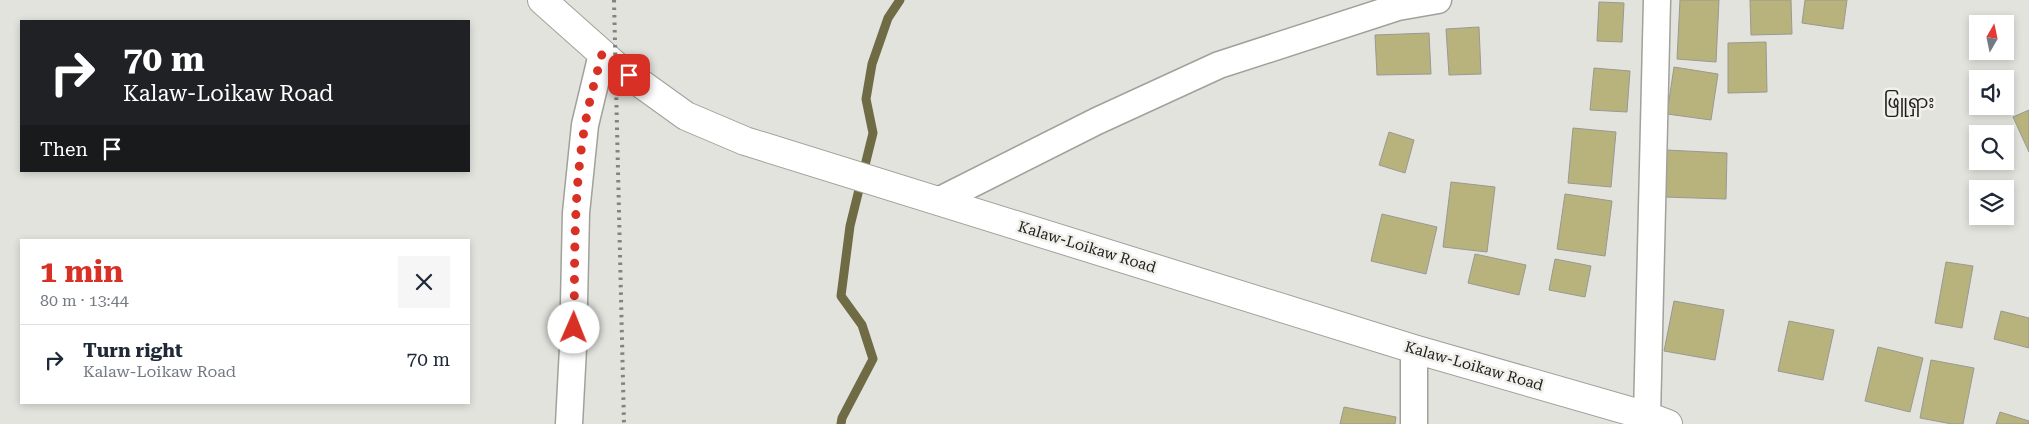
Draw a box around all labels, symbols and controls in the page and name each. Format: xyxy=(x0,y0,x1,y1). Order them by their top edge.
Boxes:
north arrow xyxy=(1969,15,2014,60)
map controls xyxy=(1969,15,2014,225)
text: 70 m xyxy=(123,39,205,80)
icon: right xyxy=(40,40,105,105)
pin xyxy=(608,54,650,96)
icon: arrive xyxy=(615,61,643,89)
button: sound xyxy=(1969,70,2014,115)
text: Kalaw-Loikaw Road xyxy=(123,81,333,106)
district label: ဖြူရှား xyxy=(1883,90,1935,117)
button: search xyxy=(1969,125,2014,170)
icon: arrive xyxy=(98,135,126,163)
text: Then xyxy=(40,138,88,161)
button: layers xyxy=(1969,180,2014,225)
street label: Kalaw-Loikaw Road xyxy=(1016,217,1159,277)
text: 1 min xyxy=(40,254,123,289)
button: close xyxy=(398,256,450,308)
text: 80 m · 13:44 xyxy=(40,291,129,310)
position arrow xyxy=(547,301,599,353)
street label: Kalaw-Loikaw Road xyxy=(1403,338,1546,395)
text: Turn right xyxy=(83,339,183,362)
icon: right xyxy=(40,346,68,374)
text: 70 m xyxy=(407,348,450,371)
text: Kalaw-Loikaw Road xyxy=(83,362,236,381)

